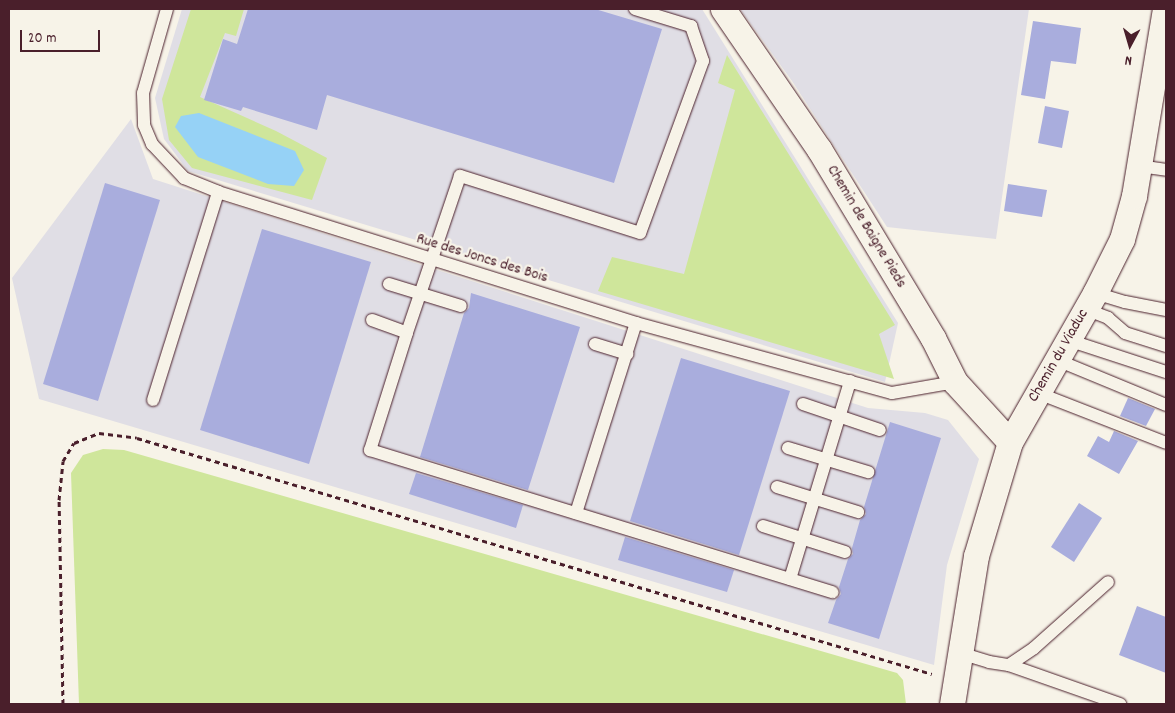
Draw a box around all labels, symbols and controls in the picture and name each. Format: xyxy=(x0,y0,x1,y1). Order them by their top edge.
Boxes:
scale bar xyxy=(22,20,102,52)
north arrow xyxy=(1105,20,1155,70)
text: 20 m xyxy=(28,28,56,50)
text: N xyxy=(1124,50,1133,70)
street label: Chemin de Baigne Pieds xyxy=(822,162,910,292)
street label: Rue des Joncs des Bois xyxy=(414,230,550,288)
street label: Chemin du Viaduc xyxy=(1025,306,1093,406)

